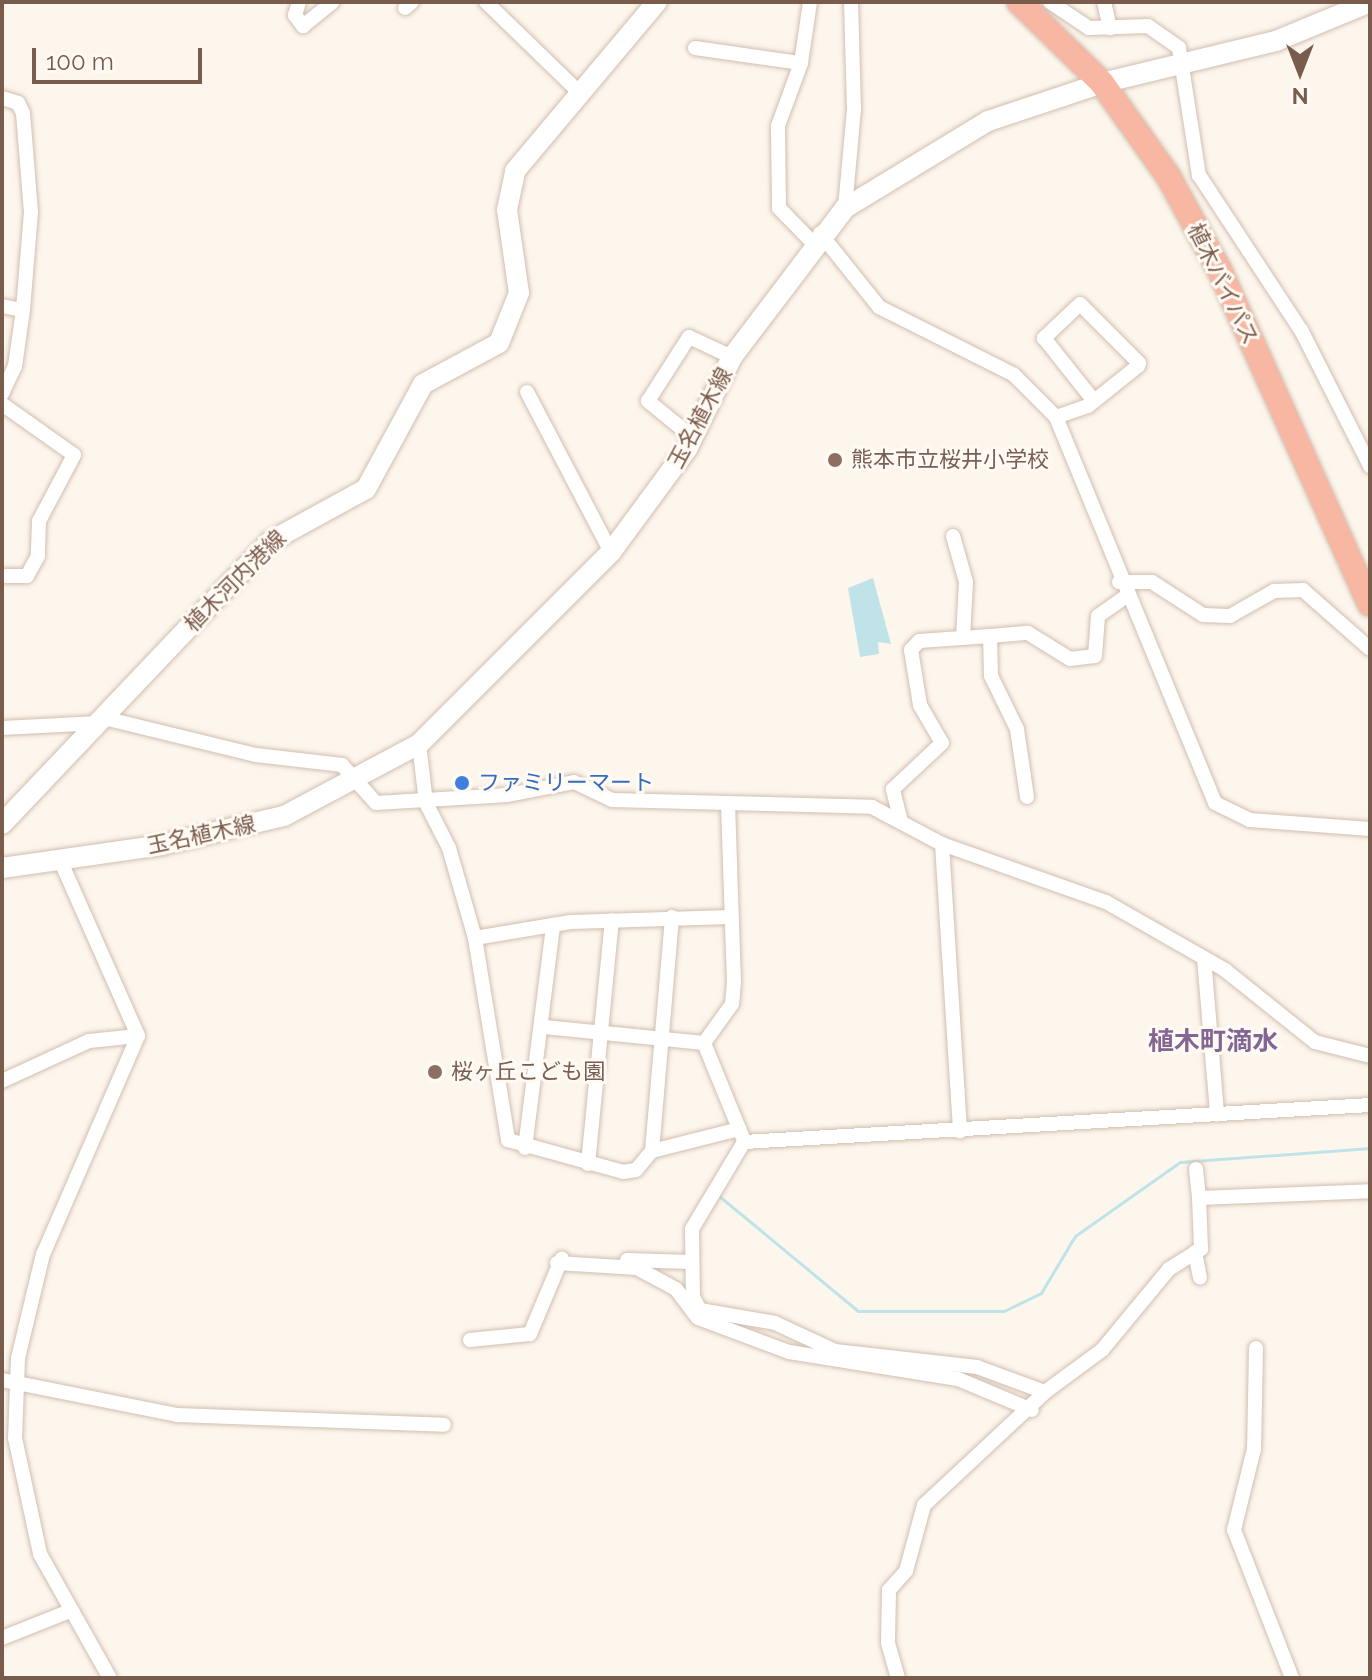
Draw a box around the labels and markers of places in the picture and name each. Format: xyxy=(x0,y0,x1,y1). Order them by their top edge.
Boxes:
place label: 熊本市立桜井小学校 xyxy=(851,447,1049,473)
marker: 熊本市立桜井小学校 xyxy=(826,451,844,469)
place label: ファミリーマート xyxy=(478,770,654,796)
marker: ファミリーマート xyxy=(453,774,471,792)
place label: 桜ヶ丘こども園 xyxy=(451,1059,605,1085)
marker: 桜ヶ丘こども園 xyxy=(426,1063,444,1081)

